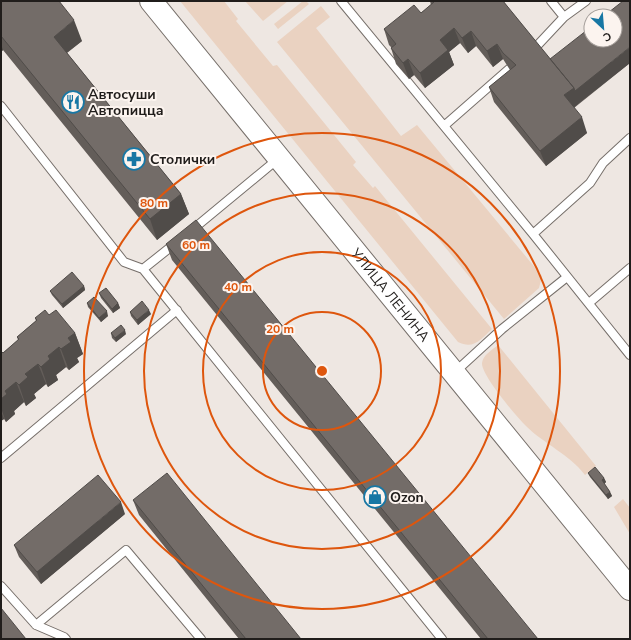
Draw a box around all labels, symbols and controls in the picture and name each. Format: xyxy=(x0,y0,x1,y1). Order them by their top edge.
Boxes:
north arrow xyxy=(583,8,623,48)
text: С xyxy=(600,28,614,45)
place label: Автосуши Автопицца xyxy=(88,85,164,120)
restaurant icon: Автосуши Автопицца xyxy=(60,89,86,115)
pharmacy icon: Столички xyxy=(121,146,147,172)
place label: Столички xyxy=(150,150,215,169)
text: 80 m xyxy=(140,195,168,211)
text: 60 m xyxy=(182,237,210,253)
street label: УЛИЦА ЛЕНИНА xyxy=(346,243,434,345)
text: 40 m xyxy=(224,279,252,295)
text: 20 m xyxy=(266,321,294,337)
centre of rings xyxy=(315,364,329,378)
shop icon: Ozon xyxy=(362,484,388,510)
place label: Ozon xyxy=(390,488,424,507)

